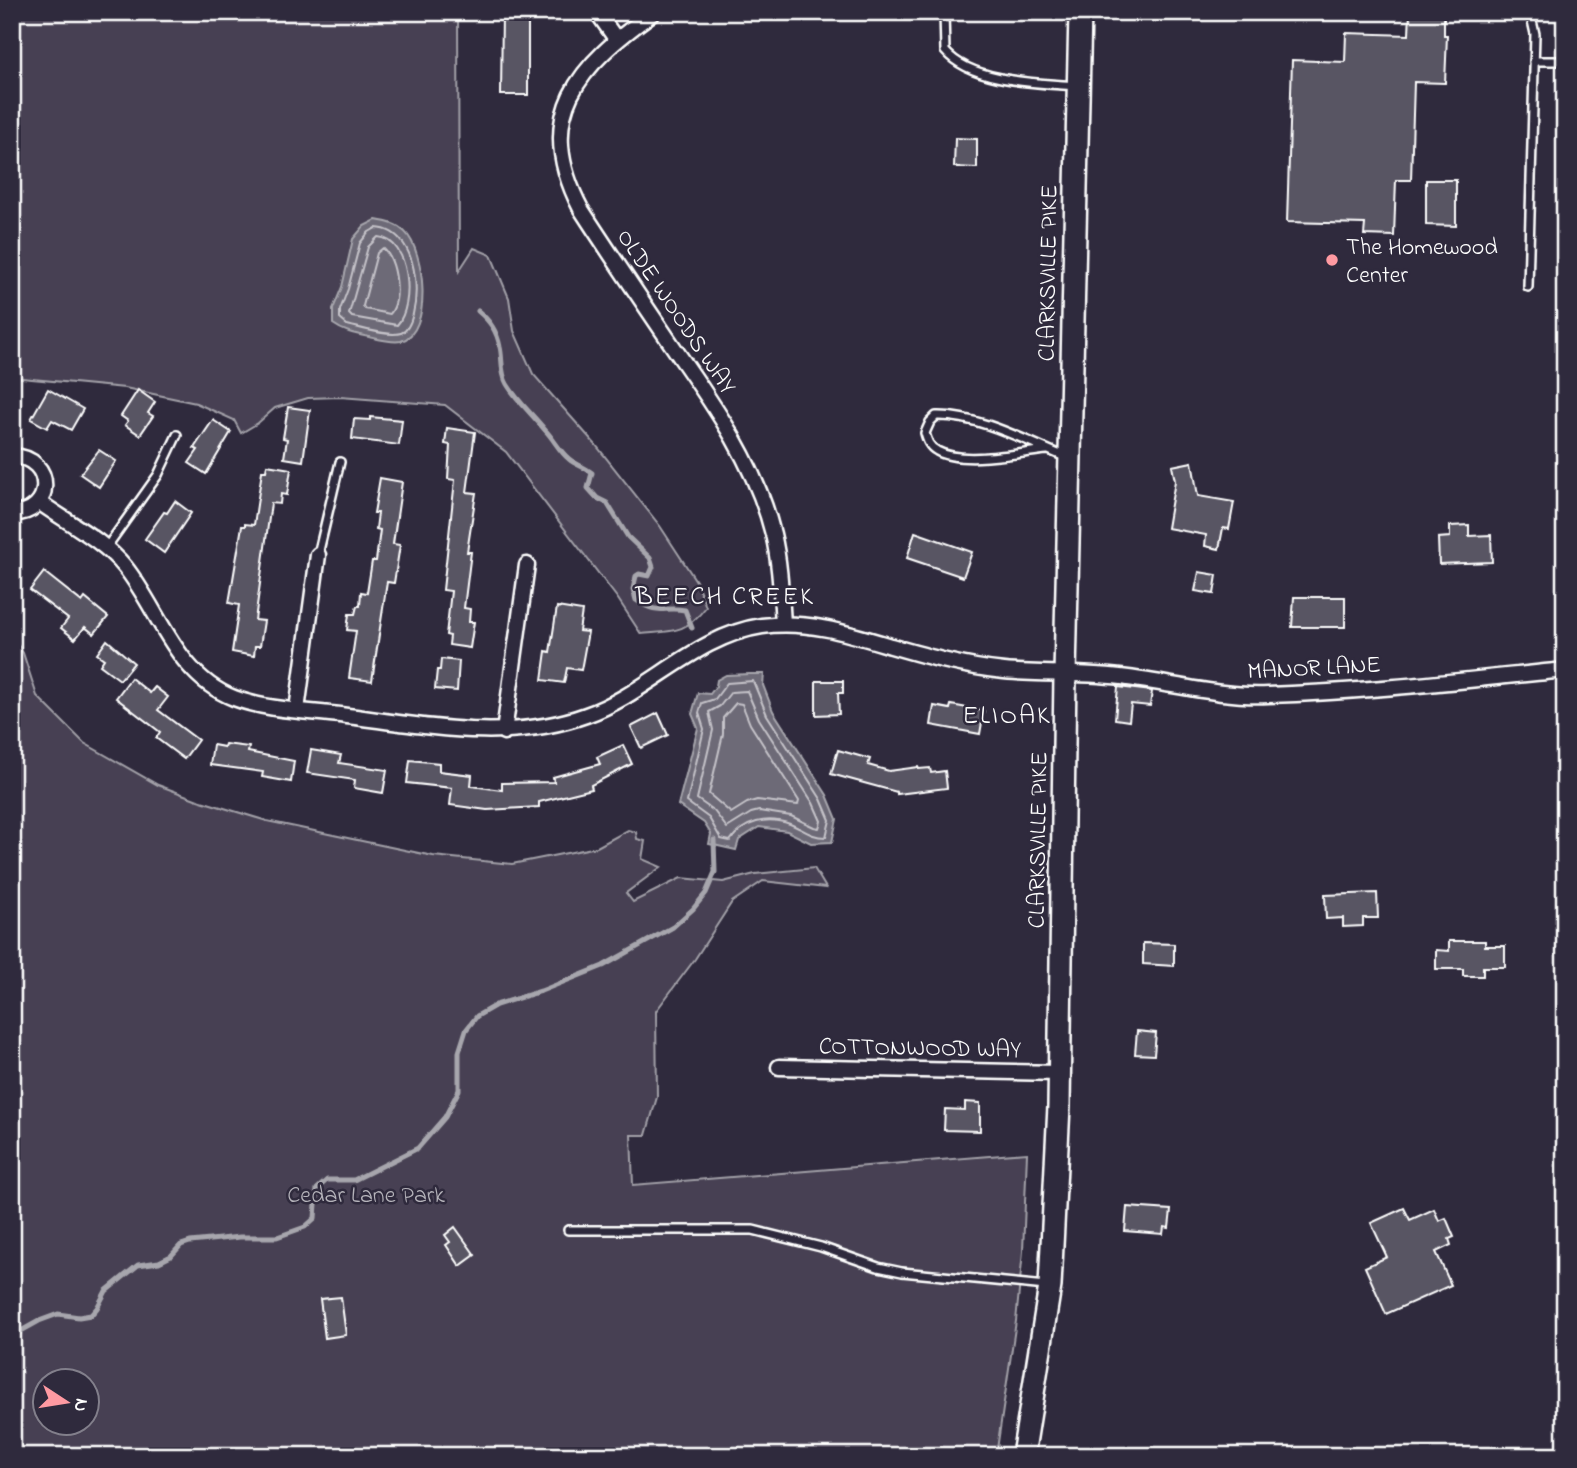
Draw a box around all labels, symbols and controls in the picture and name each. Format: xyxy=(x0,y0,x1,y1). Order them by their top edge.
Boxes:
street label: CLARKSVILLE PIKE xyxy=(1030,184,1069,362)
street label: OLDE WOODS WAY xyxy=(606,223,743,402)
place label: The Homewood Center xyxy=(1346,231,1498,294)
marker: The Homewood Center xyxy=(1324,252,1340,268)
district label: BEECH CREEK xyxy=(634,579,815,617)
street label: MANOR LANE xyxy=(1247,649,1382,690)
district label: ELIOAK xyxy=(962,698,1052,736)
street label: CLARKSVILLE PIKE xyxy=(1020,751,1059,929)
street label: COTTONWOOD WAY xyxy=(818,1030,1021,1069)
park label: Cedar Lane Park xyxy=(287,1179,445,1214)
north arrow xyxy=(32,1366,102,1436)
text: N xyxy=(66,1396,95,1414)

